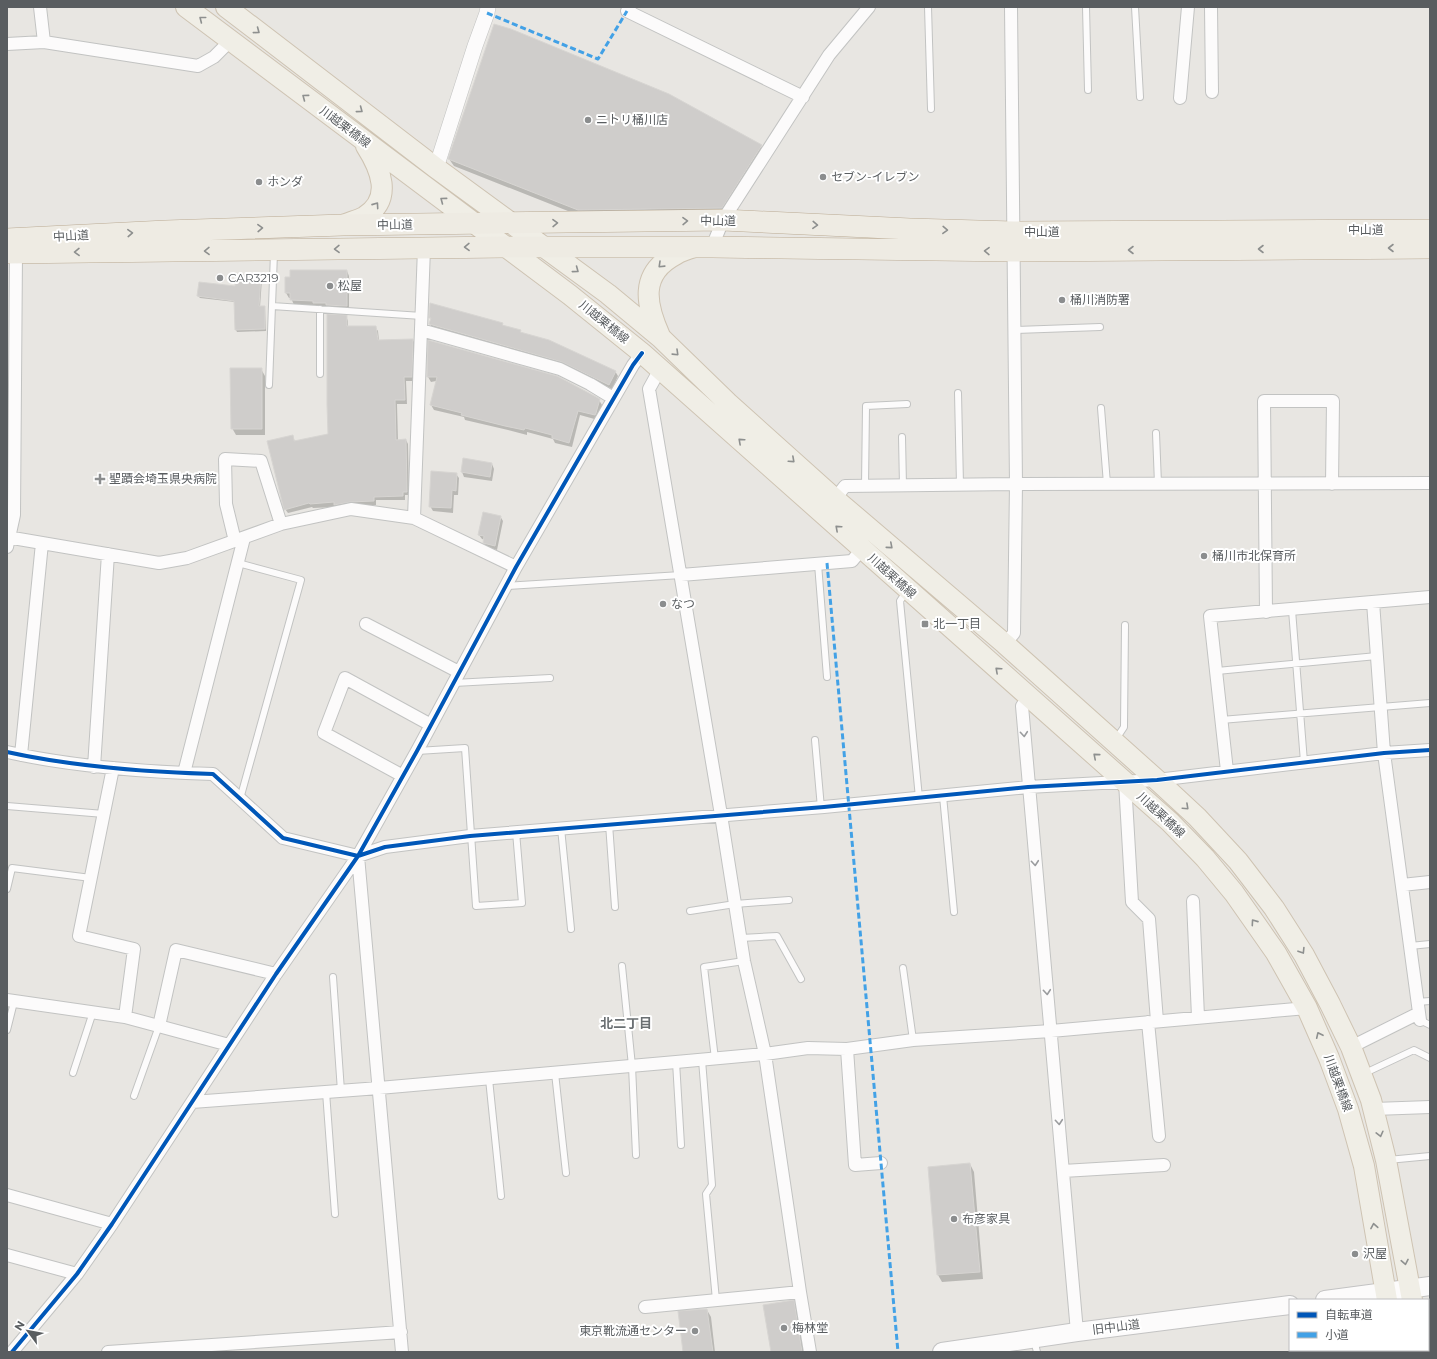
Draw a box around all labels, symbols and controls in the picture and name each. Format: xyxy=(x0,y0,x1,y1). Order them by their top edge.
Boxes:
one-way arrow xyxy=(199,17,206,24)
one-way arrow xyxy=(253,26,260,33)
one-way arrow xyxy=(303,95,310,102)
street label: 川越栗橋線 xyxy=(317,103,374,151)
one-way arrow xyxy=(356,105,363,112)
place label: ニトリ桶川店 xyxy=(596,112,668,127)
marker: ニトリ桶川店 xyxy=(583,115,593,125)
place label: セブン-イレブン xyxy=(831,169,920,184)
marker: セブン-イレブン xyxy=(818,172,828,182)
place label: ホンダ xyxy=(267,174,303,189)
marker: ホンダ xyxy=(254,177,264,187)
one-way arrow xyxy=(441,198,448,205)
one-way arrow xyxy=(371,202,379,209)
street label: 中山道 xyxy=(700,213,736,228)
street label: 中山道 xyxy=(377,217,413,232)
one-way arrow xyxy=(682,217,688,225)
one-way arrow xyxy=(552,219,558,227)
one-way arrow xyxy=(812,220,818,229)
street label: 中山道 xyxy=(1348,222,1384,237)
one-way arrow xyxy=(257,224,263,232)
street label: 中山道 xyxy=(1024,224,1060,239)
one-way arrow xyxy=(942,226,948,234)
street label: 中山道 xyxy=(53,227,89,244)
one-way arrow xyxy=(127,229,133,237)
one-way arrow xyxy=(464,243,470,251)
one-way arrow xyxy=(1388,244,1394,252)
one-way arrow xyxy=(334,245,340,253)
one-way arrow xyxy=(1258,245,1264,253)
one-way arrow xyxy=(1128,246,1134,254)
one-way arrow xyxy=(204,247,210,255)
one-way arrow xyxy=(984,247,990,255)
one-way arrow xyxy=(74,248,80,256)
one-way arrow xyxy=(658,260,666,268)
one-way arrow xyxy=(571,266,578,273)
place label: CAR3219 xyxy=(228,270,279,285)
marker: CAR3219 xyxy=(215,273,225,283)
place label: 松屋 xyxy=(338,278,362,293)
marker: 松屋 xyxy=(325,281,335,291)
place label: 桶川消防署 xyxy=(1070,292,1130,307)
marker: 桶川消防署 xyxy=(1057,295,1067,305)
street label: 川越栗橋線 xyxy=(576,297,632,346)
one-way arrow xyxy=(671,348,679,356)
one-way arrow xyxy=(738,439,746,446)
one-way arrow xyxy=(787,456,795,463)
place label: 聖蹟会埼玉県央病院 xyxy=(109,471,217,486)
marker: 聖蹟会埼玉県央病院 xyxy=(94,473,106,485)
one-way arrow xyxy=(835,525,843,532)
one-way arrow xyxy=(885,541,892,548)
place label: 桶川市北保育所 xyxy=(1212,548,1296,563)
street label: 川越栗橋線 xyxy=(865,550,920,601)
marker: 桶川市北保育所 xyxy=(1199,551,1209,561)
place label: なつ xyxy=(671,596,695,611)
marker: なつ xyxy=(658,599,668,609)
place label: 北一丁目 xyxy=(933,616,981,631)
marker: 北一丁目 xyxy=(920,619,930,629)
one-way arrow xyxy=(995,667,1003,674)
one-way arrow xyxy=(1019,731,1028,737)
one-way arrow xyxy=(1093,754,1100,761)
street label: 川越栗橋線 xyxy=(1134,789,1188,841)
one-way arrow xyxy=(1181,802,1189,809)
one-way arrow xyxy=(1031,860,1040,866)
one-way arrow xyxy=(1251,919,1259,926)
one-way arrow xyxy=(1297,947,1304,954)
one-way arrow xyxy=(1043,989,1052,996)
district label: 北二丁目 xyxy=(600,1015,652,1031)
one-way arrow xyxy=(1316,1031,1324,1039)
street label: 川越栗橋線 xyxy=(1321,1052,1356,1114)
one-way arrow xyxy=(1054,1119,1063,1125)
one-way arrow xyxy=(1375,1131,1384,1138)
place label: 布彦家具 xyxy=(962,1211,1010,1226)
marker: 布彦家具 xyxy=(949,1214,959,1224)
one-way arrow xyxy=(1371,1223,1379,1229)
place label: 沢屋 xyxy=(1363,1246,1387,1261)
marker: 沢屋 xyxy=(1350,1249,1360,1259)
one-way arrow xyxy=(1401,1259,1409,1265)
legend xyxy=(1289,1299,1429,1351)
text: 自転車道 xyxy=(1325,1307,1373,1322)
north arrow xyxy=(8,1311,48,1351)
street label: 旧中山道 xyxy=(1091,1316,1141,1337)
text: N xyxy=(11,1318,28,1333)
place label: 梅林堂 xyxy=(792,1320,828,1335)
place label: 東京靴流通センター xyxy=(579,1323,687,1338)
marker: 梅林堂 xyxy=(779,1323,789,1333)
marker: 東京靴流通センター xyxy=(690,1326,700,1336)
text: 小道 xyxy=(1325,1327,1349,1342)

